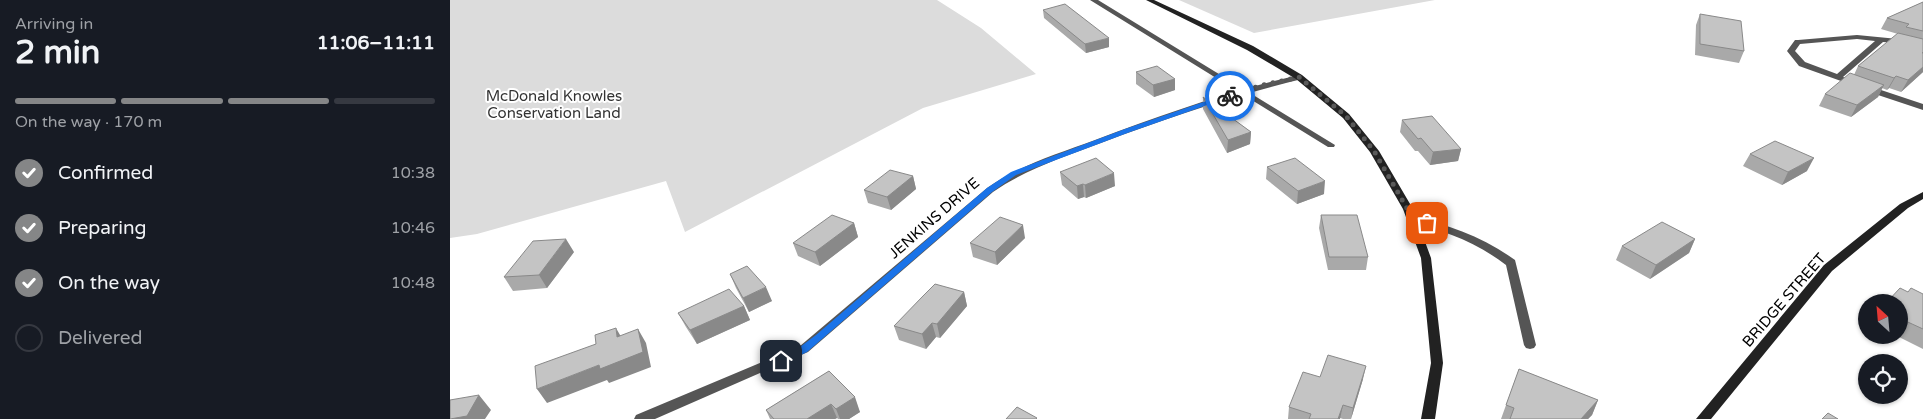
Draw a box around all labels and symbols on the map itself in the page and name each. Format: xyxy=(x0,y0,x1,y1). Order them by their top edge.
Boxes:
courier xyxy=(1205,71,1255,121)
park label: McDonald Knowles Conservation Land xyxy=(486,87,622,122)
street label: JENKINS DRIVE xyxy=(885,174,983,262)
pin xyxy=(1406,202,1448,244)
street label: BRIDGE STREET xyxy=(1738,249,1830,351)
north arrow xyxy=(1858,294,1908,344)
pin xyxy=(760,340,802,382)

